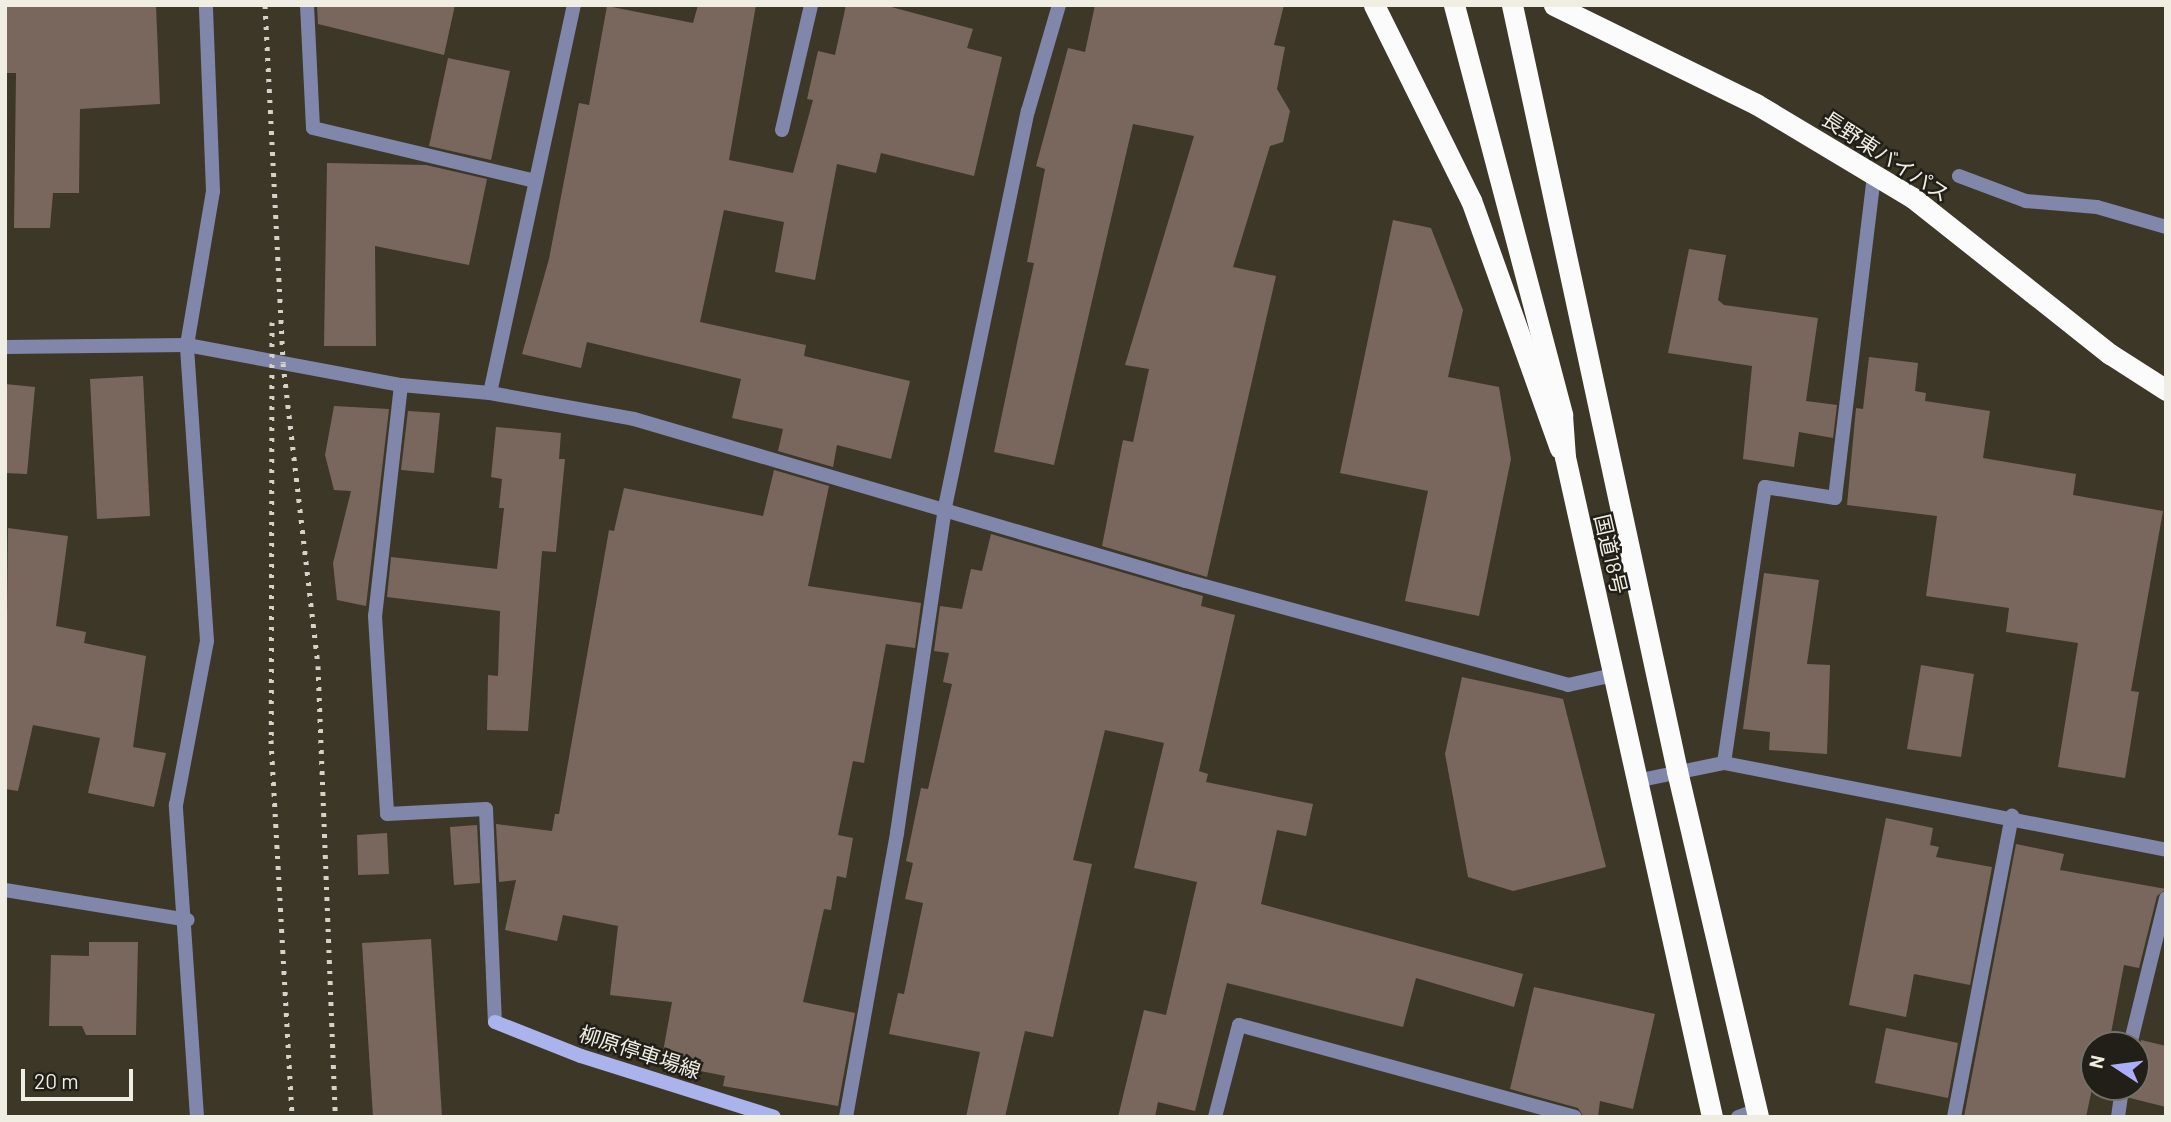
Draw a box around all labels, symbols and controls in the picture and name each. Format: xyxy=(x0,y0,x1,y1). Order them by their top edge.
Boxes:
street label: 長野東バイパス xyxy=(1817,105,1955,207)
street label: 国道18号 xyxy=(1590,512,1632,596)
street label: 柳原停車場線 xyxy=(576,1021,704,1083)
north arrow xyxy=(2080,1031,2150,1101)
text: N xyxy=(2083,1053,2109,1070)
scale bar xyxy=(24,1056,136,1100)
text: 20 m xyxy=(34,1068,79,1093)

